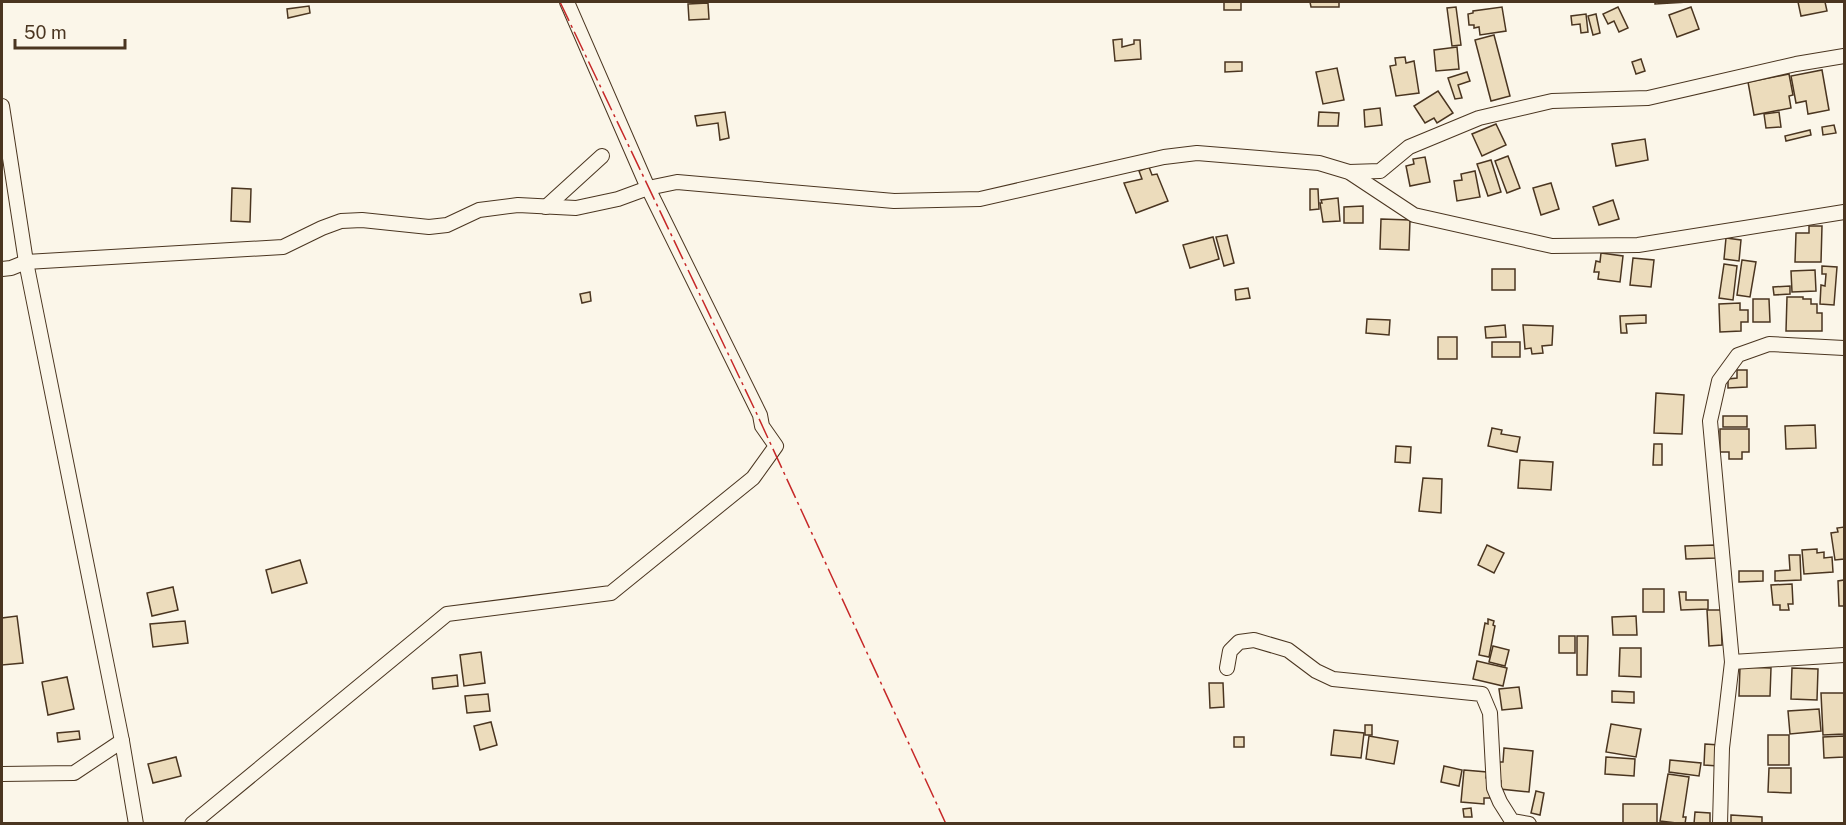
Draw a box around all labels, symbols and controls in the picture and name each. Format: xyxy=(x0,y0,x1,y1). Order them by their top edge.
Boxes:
scale bar xyxy=(15,12,124,50)
text: 50 m xyxy=(24,22,67,43)

